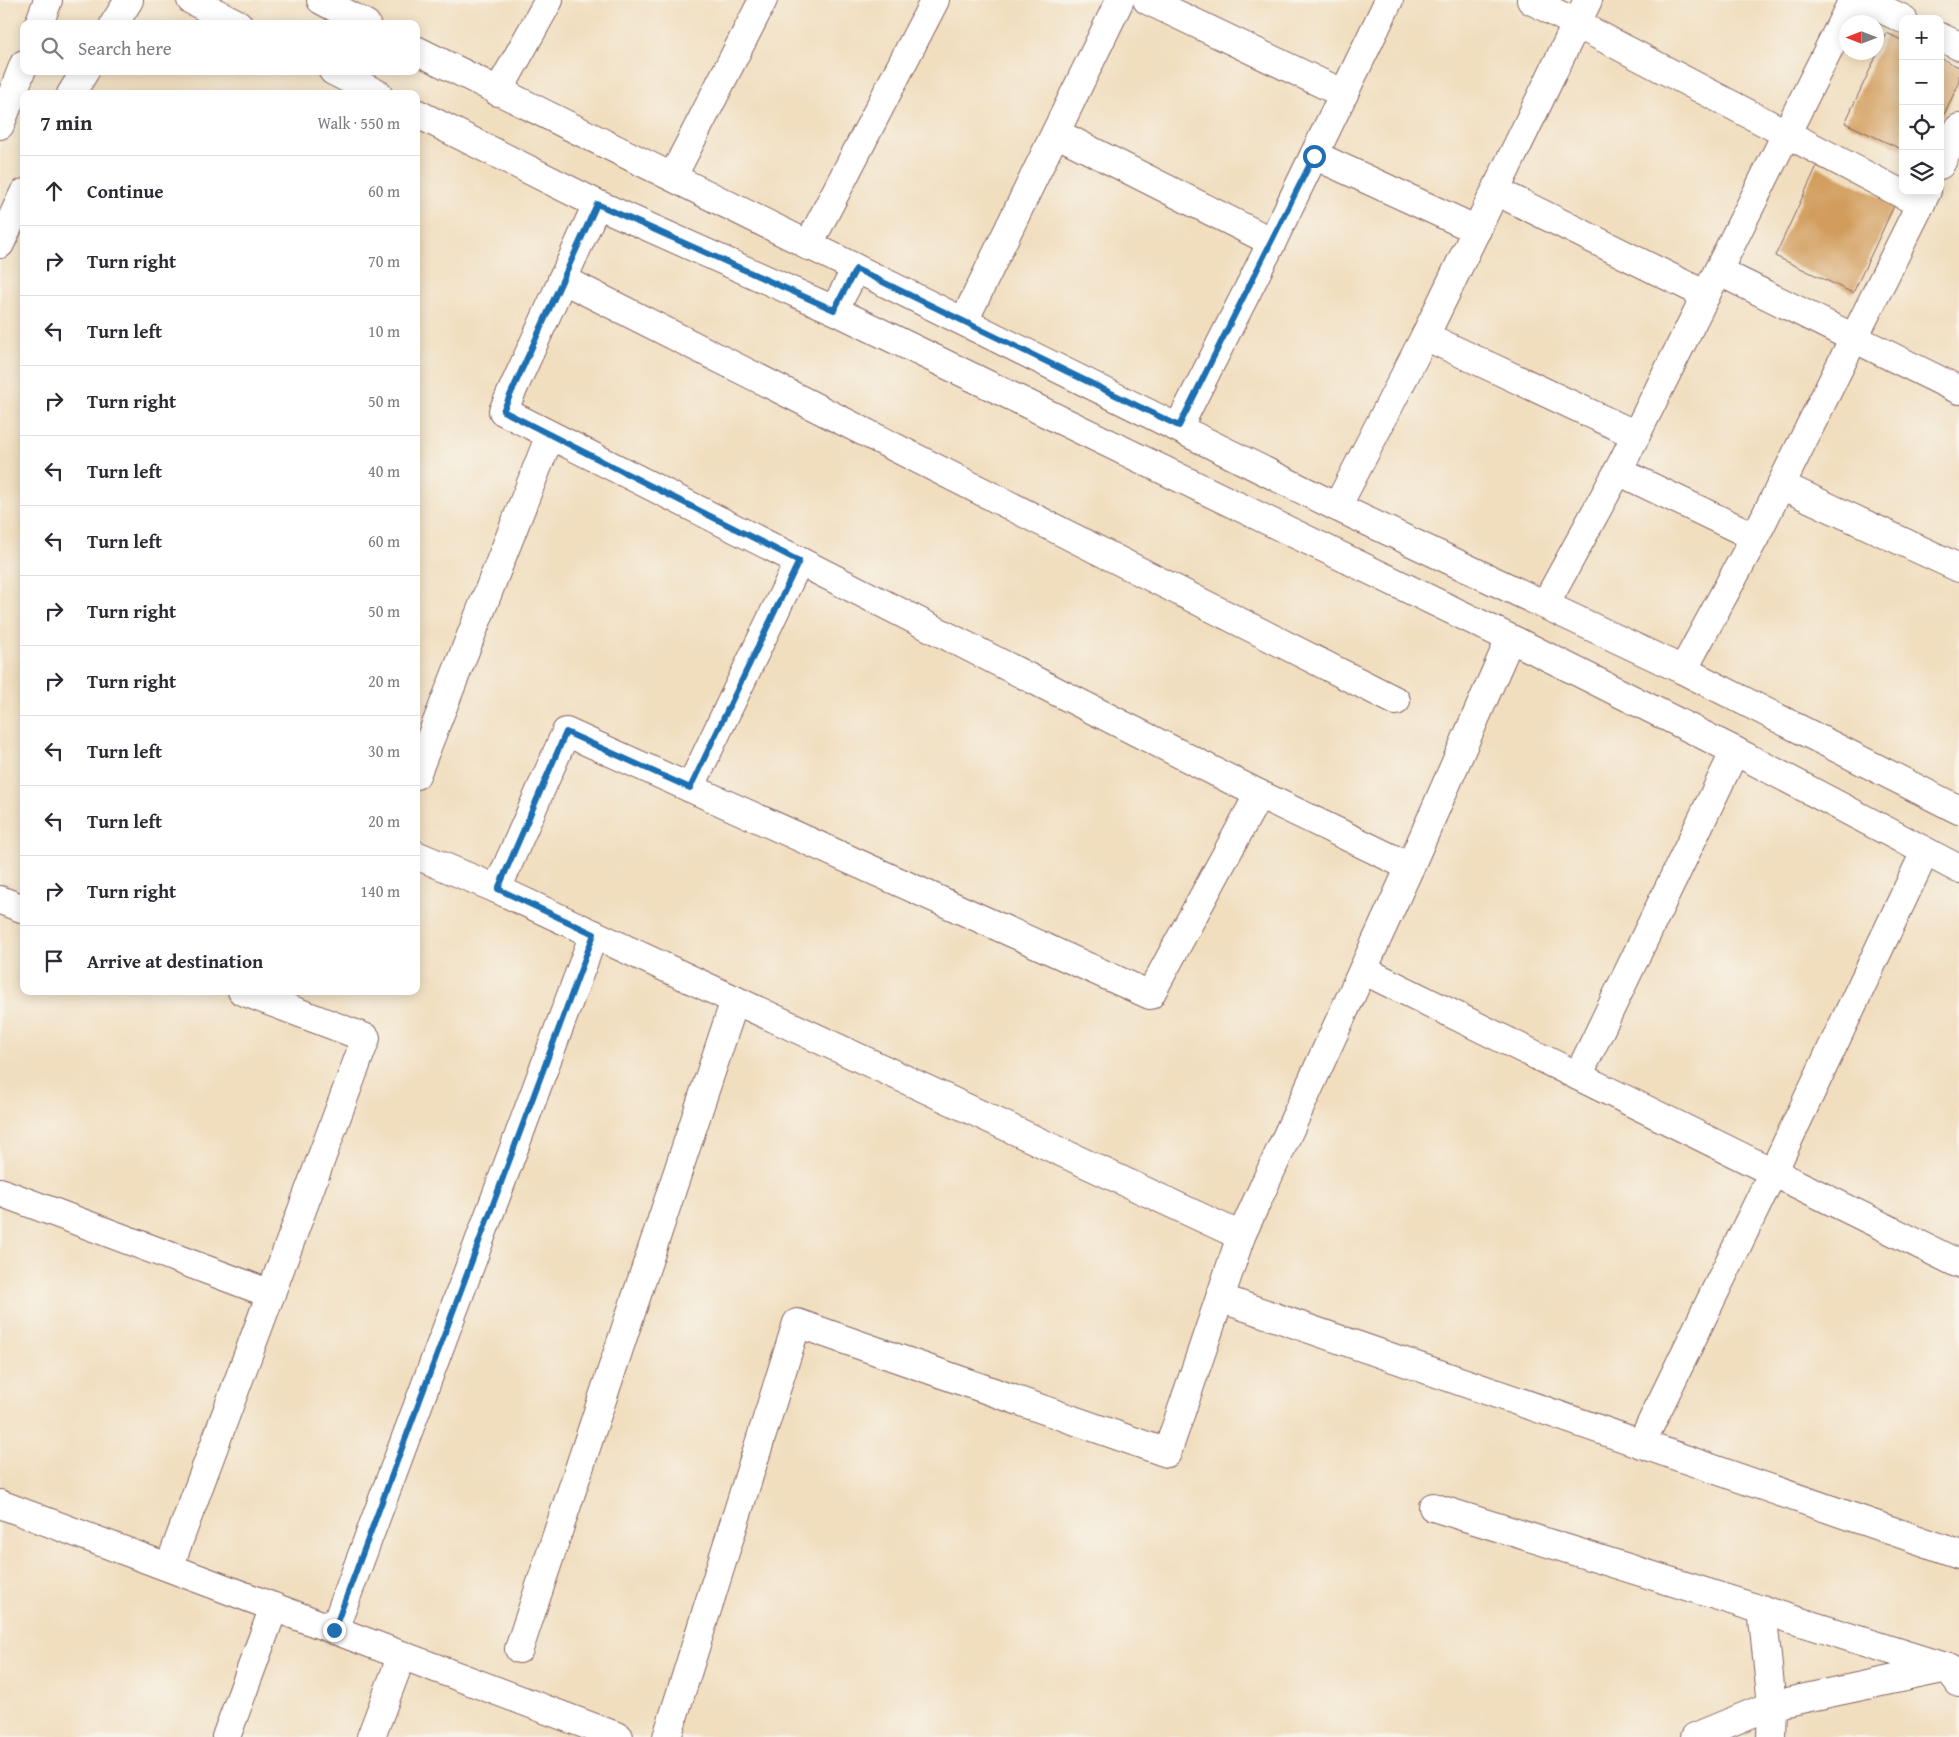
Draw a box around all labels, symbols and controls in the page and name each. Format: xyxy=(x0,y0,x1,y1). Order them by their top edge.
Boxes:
north arrow xyxy=(1839,15,1884,60)
map controls xyxy=(1899,15,1944,195)
button: + xyxy=(1899,15,1944,60)
search box xyxy=(20,20,420,75)
icon: search xyxy=(38,34,66,62)
text: Search here xyxy=(78,34,172,62)
button: − xyxy=(1899,60,1944,105)
button: locate xyxy=(1899,105,1944,150)
text: 7 min xyxy=(40,107,92,138)
text: Walk · 550 m xyxy=(317,111,400,135)
route start xyxy=(1303,145,1326,168)
button: layers xyxy=(1899,150,1944,195)
icon: ahead xyxy=(40,177,68,205)
text: Continue xyxy=(87,177,164,205)
text: 60 m xyxy=(368,179,400,203)
icon: right xyxy=(40,247,68,275)
text: Turn right xyxy=(87,247,176,275)
text: 70 m xyxy=(368,249,400,273)
icon: left xyxy=(40,317,68,345)
text: Turn left xyxy=(87,317,162,345)
text: 10 m xyxy=(368,319,400,343)
icon: right xyxy=(40,387,68,415)
text: Turn right xyxy=(87,387,176,415)
text: 50 m xyxy=(368,389,400,413)
icon: left xyxy=(40,457,68,485)
text: Turn left xyxy=(87,457,162,485)
text: 40 m xyxy=(368,459,400,483)
icon: left xyxy=(40,527,68,555)
text: Turn left xyxy=(87,527,162,555)
text: 60 m xyxy=(368,529,400,553)
icon: right xyxy=(40,597,68,625)
text: Turn right xyxy=(87,597,176,625)
text: 50 m xyxy=(368,599,400,623)
icon: right xyxy=(40,667,68,695)
text: Turn right xyxy=(87,667,176,695)
text: 20 m xyxy=(368,669,400,693)
icon: left xyxy=(40,737,68,765)
text: Turn left xyxy=(87,737,162,765)
text: 30 m xyxy=(368,739,400,763)
icon: left xyxy=(40,807,68,835)
text: Turn left xyxy=(87,807,162,835)
text: 20 m xyxy=(368,809,400,833)
icon: right xyxy=(40,877,68,905)
text: Turn right xyxy=(87,877,176,905)
text: 140 m xyxy=(360,879,400,903)
icon: arrive xyxy=(40,947,68,975)
text: Arrive at destination xyxy=(87,947,263,975)
route end xyxy=(323,1619,346,1642)

